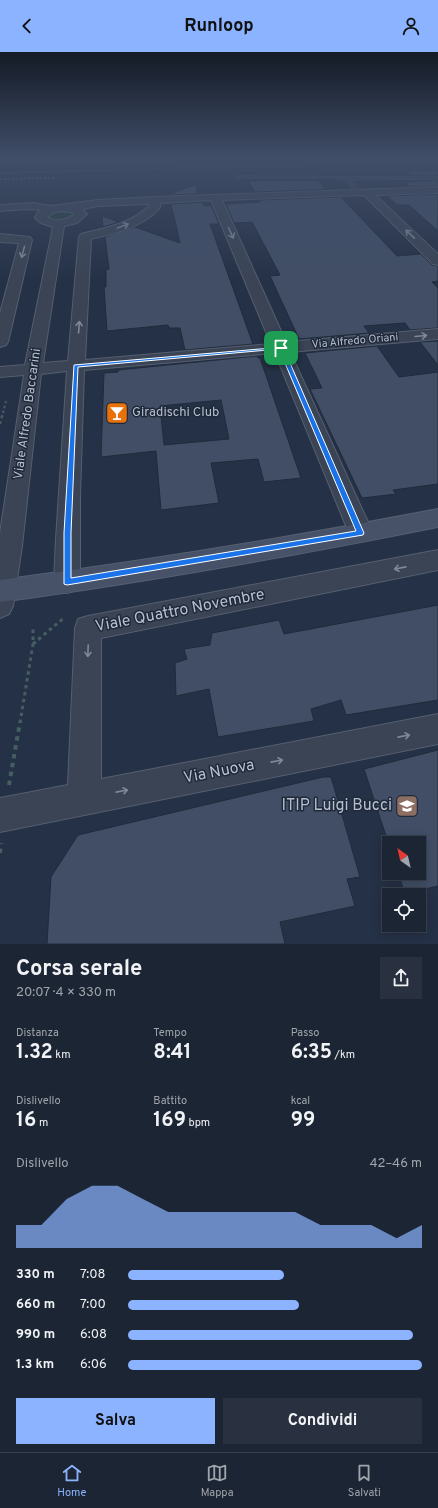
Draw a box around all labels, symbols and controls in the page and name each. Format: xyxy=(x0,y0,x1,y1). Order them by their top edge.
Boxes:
icon: back xyxy=(16,15,38,37)
text: Runloop xyxy=(184,15,254,38)
icon: person xyxy=(400,15,422,37)
one-way arrow xyxy=(117,222,129,230)
one-way arrow xyxy=(228,226,235,238)
one-way arrow xyxy=(405,229,415,238)
one-way arrow xyxy=(19,245,27,258)
one-way arrow xyxy=(75,321,82,334)
street label: Via Alfredo Oriani xyxy=(311,330,399,352)
pin xyxy=(264,331,298,365)
one-way arrow xyxy=(414,332,427,339)
icon: arrive xyxy=(270,337,292,359)
street label: Viale Alfredo Baccarini xyxy=(11,347,45,481)
bar icon: Giradischi Club xyxy=(104,400,130,426)
place label: Giradischi Club xyxy=(132,405,219,421)
one-way arrow xyxy=(394,564,407,572)
street label: Viale Quattro Novembre xyxy=(94,585,266,637)
one-way arrow xyxy=(84,644,91,657)
one-way arrow xyxy=(398,731,411,739)
street label: Via Nuova xyxy=(182,755,256,789)
one-way arrow xyxy=(270,756,283,764)
one-way arrow xyxy=(115,786,128,794)
school or university icon: ITIP Luigi Bucci xyxy=(394,793,420,819)
place label: ITIP Luigi Bucci xyxy=(281,796,392,816)
north arrow xyxy=(382,836,426,880)
map controls xyxy=(382,836,426,932)
button: locate xyxy=(382,888,426,932)
text: Corsa serale xyxy=(16,956,142,983)
button: share xyxy=(380,957,422,999)
text: 20:07 · 4 × 330 m xyxy=(16,985,116,1001)
text: Distanza xyxy=(16,1026,59,1040)
text: Tempo xyxy=(153,1026,187,1040)
text: Passo xyxy=(291,1026,320,1040)
text: 1.32 xyxy=(16,1040,53,1066)
text: 8:41 xyxy=(153,1040,192,1066)
text: 6:35 xyxy=(291,1040,332,1066)
text: km xyxy=(53,1048,71,1062)
text: /km xyxy=(332,1048,355,1062)
text: Dislivello xyxy=(16,1094,61,1108)
text: Battito xyxy=(153,1094,187,1108)
text: kcal xyxy=(291,1094,310,1108)
text: 16 xyxy=(16,1108,36,1134)
text: 169 xyxy=(153,1108,186,1134)
text: 99 xyxy=(291,1108,315,1134)
text: m xyxy=(36,1116,48,1130)
text: bpm xyxy=(186,1116,210,1130)
text: Dislivello xyxy=(16,1156,69,1172)
text: 42–46 m xyxy=(369,1156,422,1172)
text: 330 m xyxy=(16,1267,55,1283)
text: 7:08 xyxy=(80,1267,105,1283)
text: 660 m xyxy=(16,1297,55,1313)
text: 7:00 xyxy=(80,1297,106,1313)
text: 990 m xyxy=(16,1327,55,1343)
text: 6:08 xyxy=(80,1327,107,1343)
text: 1.3 km xyxy=(16,1357,54,1373)
text: 6:06 xyxy=(80,1357,107,1373)
button: Salva xyxy=(16,1398,215,1444)
button: Condividi xyxy=(223,1398,422,1444)
tab: Home xyxy=(57,1462,86,1500)
tab: Mappa xyxy=(201,1462,233,1500)
tab: Salvati xyxy=(348,1462,381,1500)

